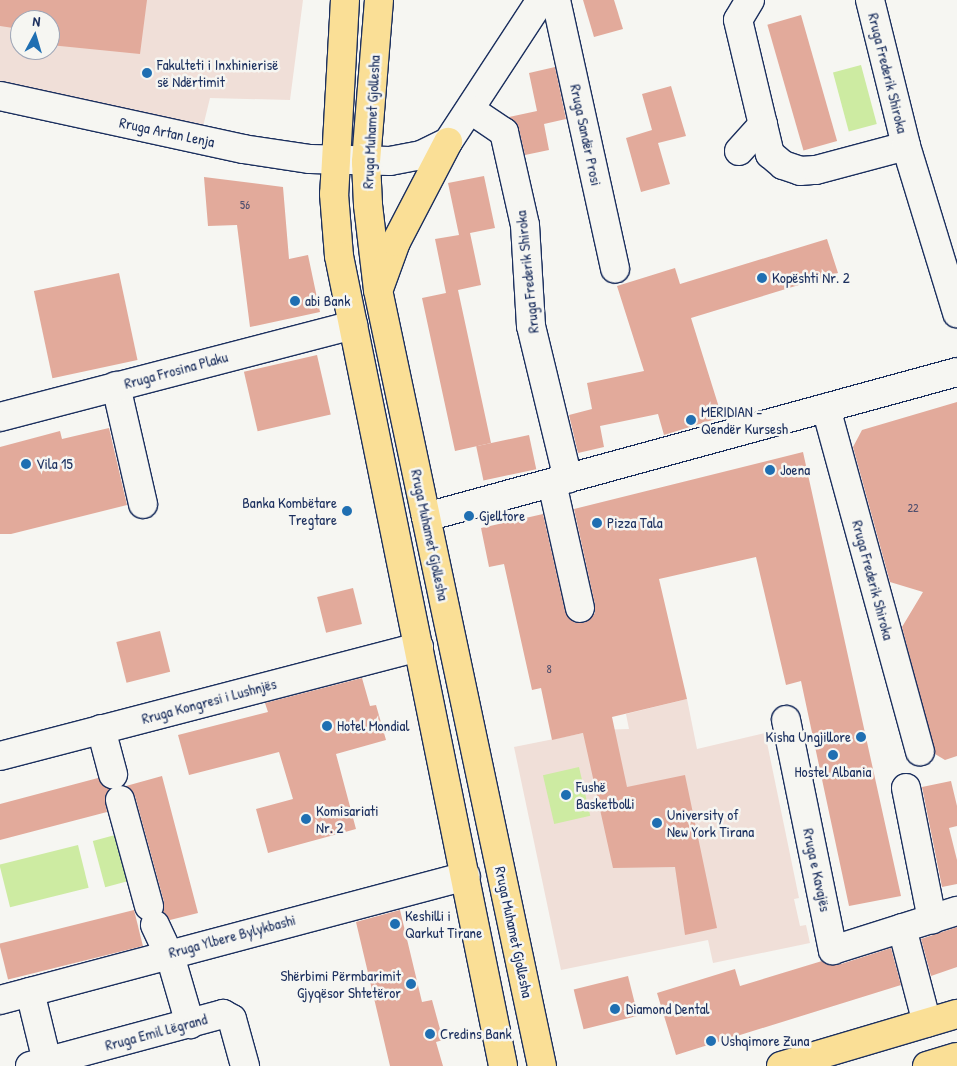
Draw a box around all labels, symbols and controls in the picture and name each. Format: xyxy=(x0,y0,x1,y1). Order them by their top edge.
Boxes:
north arrow xyxy=(10,10,60,60)
text: N xyxy=(32,11,41,30)
street label: Rruga Frederik Shiroka xyxy=(864,11,912,135)
place label: Fakulteti i Inxhinierisë së Ndërtimit xyxy=(157,55,278,90)
street label: Rruga Muhamet Gjollesha xyxy=(359,55,383,189)
marker: Fakulteti i Inxhinierisë së Ndërtimit xyxy=(141,67,153,79)
street label: Rruga Sandër Prosi xyxy=(566,83,606,187)
street label: Rruga Artan Lenja xyxy=(118,113,216,151)
house number: 56 xyxy=(240,198,250,212)
street label: Rruga Frederik Shiroka xyxy=(512,210,542,334)
place label: Kopështi Nr. 2 xyxy=(772,269,850,287)
marker: Kopështi Nr. 2 xyxy=(756,272,768,284)
place label: abi Bank xyxy=(305,292,350,310)
marker: abi Bank xyxy=(289,295,301,307)
street label: Rruga Frosina Plaku xyxy=(122,348,230,392)
place label: MERIDIAN - Qendër Kursesh xyxy=(701,402,788,437)
marker: MERIDIAN - Qendër Kursesh xyxy=(685,414,697,426)
place label: Vila 15 xyxy=(36,455,73,473)
marker: Vila 15 xyxy=(20,458,32,470)
place label: Joena xyxy=(780,461,810,479)
marker: Joena xyxy=(764,464,776,476)
street label: Rruga Muhamet Gjollesha xyxy=(407,468,453,602)
place label: Banka Kombëtare Tregtare xyxy=(242,493,337,528)
house number: 22 xyxy=(907,501,919,515)
marker: Banka Kombëtare Tregtare xyxy=(341,505,353,517)
place label: Gjelltore xyxy=(479,507,525,525)
marker: Gjelltore xyxy=(463,510,475,522)
place label: Pizza Tala xyxy=(607,514,663,532)
marker: Pizza Tala xyxy=(591,517,603,529)
street label: Rruga Frederik Shiroka xyxy=(848,518,898,642)
house number: 8 xyxy=(546,662,552,676)
street label: Rruga Kongresi i Lushnjës xyxy=(140,674,278,728)
place label: Hotel Mondial xyxy=(337,717,409,735)
marker: Hotel Mondial xyxy=(321,720,333,732)
place label: Kisha Ungjillore xyxy=(766,728,851,746)
marker: Kisha Ungjillore xyxy=(855,731,867,743)
marker: Hostel Albania xyxy=(827,749,839,761)
place label: Hostel Albania xyxy=(795,763,871,781)
place label: Fushë Basketbolli xyxy=(576,777,635,812)
marker: Fushë Basketbolli xyxy=(560,789,572,801)
place label: Komisariati Nr. 2 xyxy=(316,801,379,836)
place label: University of New York Tirana xyxy=(667,805,754,840)
marker: Komisariati Nr. 2 xyxy=(300,813,312,825)
marker: University of New York Tirana xyxy=(651,817,663,829)
street label: Rruga e Kavajës xyxy=(799,827,835,913)
street label: Rruga Muhamet Gjollesha xyxy=(491,865,537,999)
place label: Keshilli i Qarkut Tirane xyxy=(405,906,482,941)
street label: Rruga Ylbere Bylykbashi xyxy=(167,910,297,962)
marker: Keshilli i Qarkut Tirane xyxy=(389,918,401,930)
place label: Shërbimi Përmbarimit Gjyqësor Shtetëror xyxy=(280,966,401,1001)
marker: Shërbimi Përmbarimit Gjyqësor Shtetëror xyxy=(405,978,417,990)
place label: Diamond Dental xyxy=(626,1000,710,1018)
marker: Diamond Dental xyxy=(608,1002,622,1016)
street label: Rruga Emil Lëgrand xyxy=(103,1010,209,1054)
place label: Credins Bank xyxy=(440,1025,512,1043)
marker: Credins Bank xyxy=(424,1028,436,1040)
place label: Ushqimore Zuna xyxy=(721,1032,809,1050)
marker: Ushqimore Zuna xyxy=(705,1035,717,1047)

